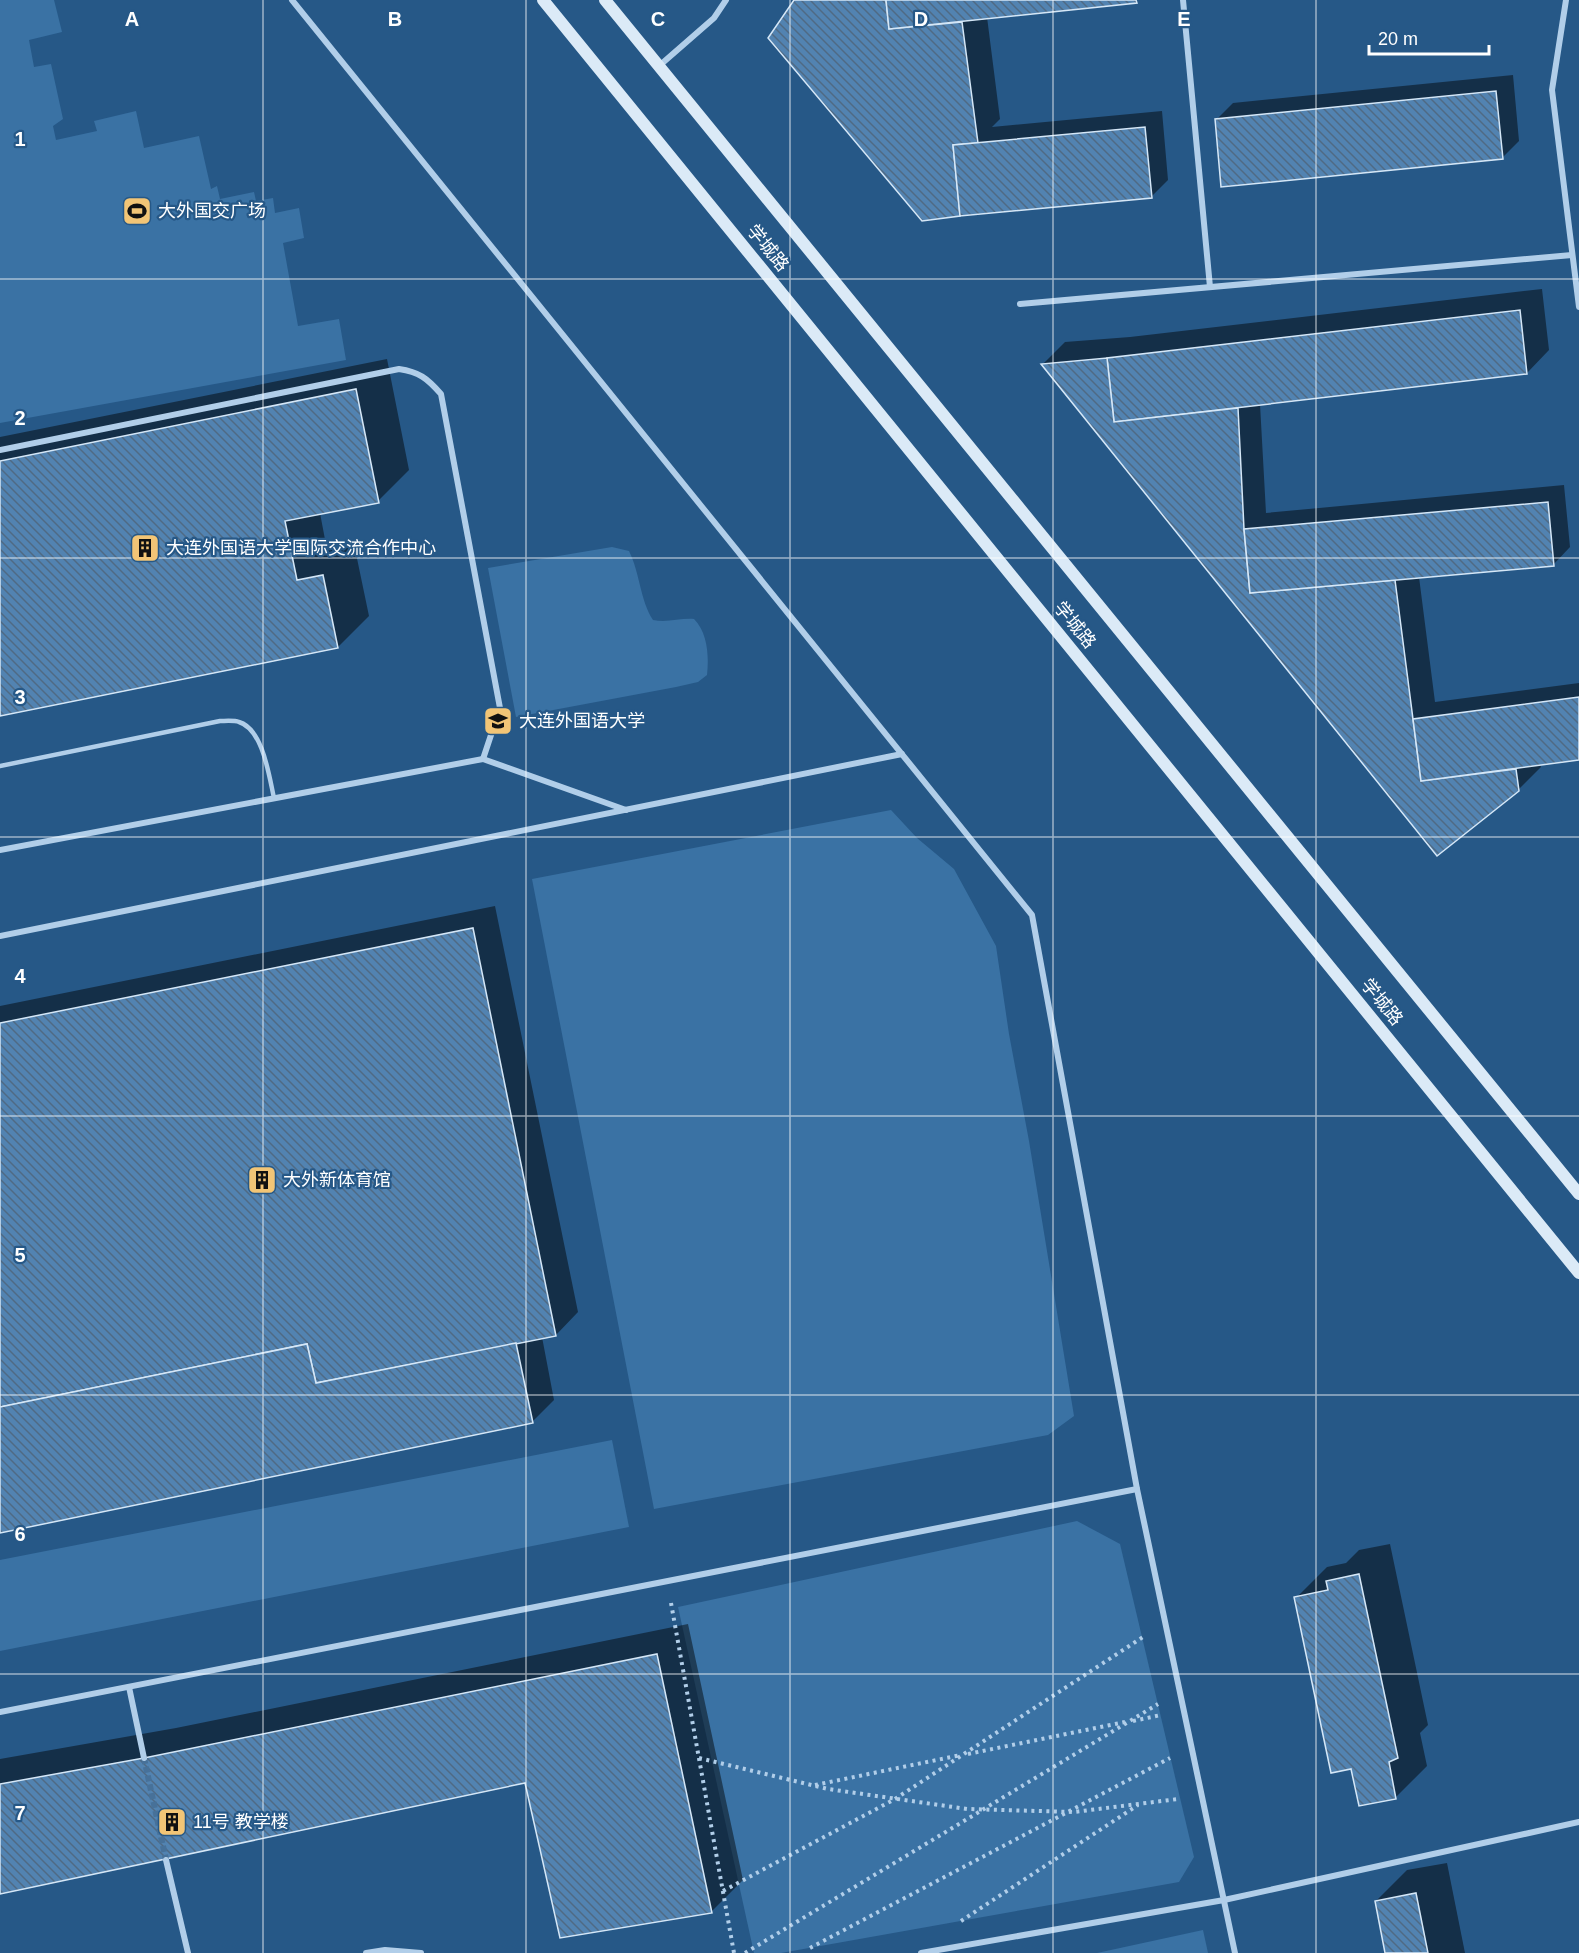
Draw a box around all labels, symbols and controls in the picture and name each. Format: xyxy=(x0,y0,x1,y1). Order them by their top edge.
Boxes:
text: A xyxy=(125,8,139,30)
text: B xyxy=(388,8,402,30)
text: C xyxy=(651,8,665,30)
text: D xyxy=(914,8,928,30)
text: E xyxy=(1177,8,1191,30)
scale bar xyxy=(1369,18,1489,56)
text: 20 m xyxy=(1378,29,1418,49)
text: 1 xyxy=(14,128,26,150)
sports icon: 大外国交广场 xyxy=(121,195,153,227)
place label: 大外国交广场 xyxy=(158,201,266,221)
street label: 学城路 xyxy=(743,221,793,275)
text: 2 xyxy=(14,407,26,429)
building icon: 大连外国语大学国际交流合作中心 xyxy=(129,532,161,564)
place label: 大连外国语大学国际交流合作中心 xyxy=(166,538,436,558)
street label: 学城路 xyxy=(1050,598,1100,652)
text: 3 xyxy=(14,686,26,708)
school or university icon: 大连外国语大学 xyxy=(482,705,514,737)
place label: 大连外国语大学 xyxy=(519,711,645,731)
text: 4 xyxy=(14,965,26,987)
street label: 学城路 xyxy=(1357,975,1407,1029)
building icon: 大外新体育馆 xyxy=(246,1164,278,1196)
place label: 大外新体育馆 xyxy=(283,1170,391,1190)
text: 5 xyxy=(14,1244,26,1266)
text: 6 xyxy=(14,1523,26,1545)
text: 7 xyxy=(14,1802,26,1824)
building icon: 11号 教学楼 xyxy=(156,1806,188,1838)
place label: 11号 教学楼 xyxy=(193,1812,289,1832)

